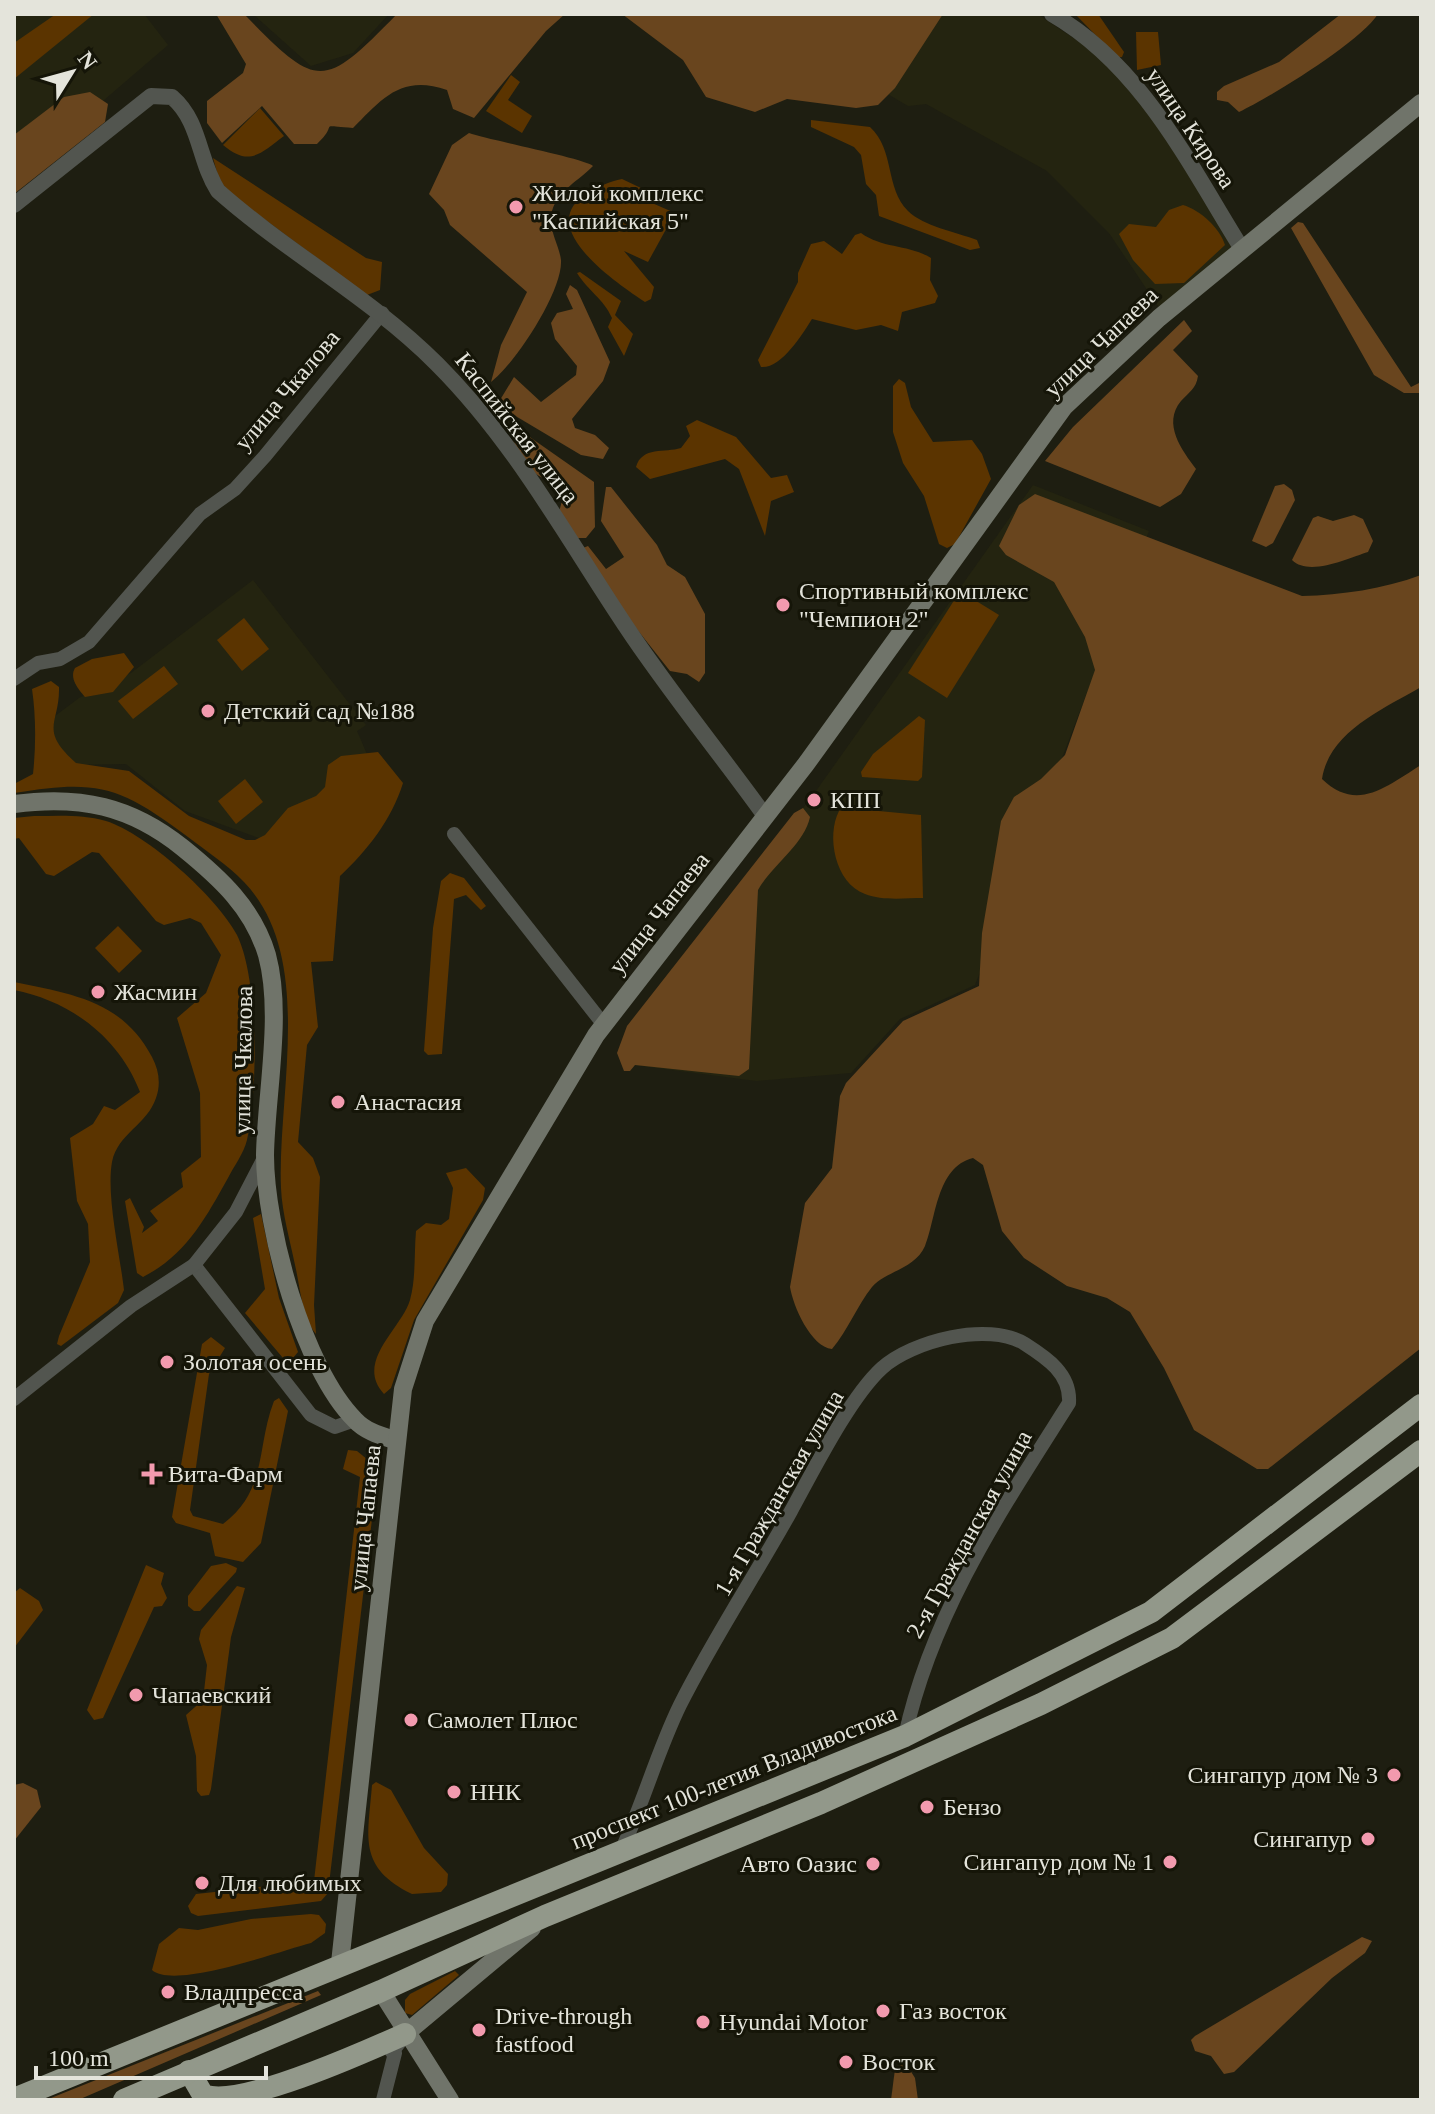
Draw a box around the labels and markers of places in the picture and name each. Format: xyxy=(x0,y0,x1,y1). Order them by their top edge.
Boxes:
place label: Жилой комплекс "Каспийская 5" xyxy=(532,180,704,234)
marker: Жилой комплекс "Каспийская 5" xyxy=(507,198,525,216)
place label: Спортивный комплекс "Чемпион 2" xyxy=(799,578,1028,632)
marker: Спортивный комплекс "Чемпион 2" xyxy=(774,596,792,614)
place label: Детский сад №188 xyxy=(224,698,415,724)
marker: Детский сад №188 xyxy=(199,702,217,720)
place label: КПП xyxy=(830,787,881,813)
marker: КПП xyxy=(805,791,823,809)
place label: Жасмин xyxy=(114,979,197,1005)
marker: Жасмин xyxy=(89,983,107,1001)
place label: Анастасия xyxy=(354,1089,461,1115)
marker: Анастасия xyxy=(329,1093,347,1111)
place label: Золотая осень xyxy=(183,1349,327,1375)
marker: Золотая осень xyxy=(158,1353,176,1371)
place label: Вита-Фарм xyxy=(168,1461,283,1487)
marker: Вита-Фарм xyxy=(143,1465,161,1483)
place label: Чапаевский xyxy=(152,1682,271,1708)
marker: Чапаевский xyxy=(127,1686,145,1704)
place label: Самолет Плюс xyxy=(427,1707,578,1733)
marker: Самолет Плюс xyxy=(402,1711,420,1729)
place label: Сингапур дом № 3 xyxy=(1187,1762,1378,1788)
marker: Сингапур дом № 3 xyxy=(1385,1766,1403,1784)
place label: ННК xyxy=(470,1779,522,1805)
marker: ННК xyxy=(445,1783,463,1801)
place label: Бензо xyxy=(943,1794,1002,1820)
marker: Бензо xyxy=(918,1798,936,1816)
place label: Сингапур xyxy=(1253,1826,1352,1852)
marker: Сингапур xyxy=(1359,1830,1377,1848)
place label: Сингапур дом № 1 xyxy=(963,1849,1154,1875)
place label: Авто Оазис xyxy=(740,1851,857,1877)
marker: Сингапур дом № 1 xyxy=(1161,1853,1179,1871)
marker: Авто Оазис xyxy=(864,1855,882,1873)
place label: Для любимых xyxy=(218,1870,362,1896)
marker: Для любимых xyxy=(193,1874,211,1892)
place label: Владпресса xyxy=(184,1979,304,2005)
marker: Владпресса xyxy=(159,1983,177,2001)
place label: Газ восток xyxy=(899,1998,1007,2024)
marker: Газ восток xyxy=(874,2002,892,2020)
place label: Drive-through fastfood xyxy=(495,2003,632,2057)
place label: Hyundai Motor xyxy=(719,2009,868,2035)
marker: Hyundai Motor xyxy=(694,2013,712,2031)
marker: Drive-through fastfood xyxy=(470,2021,488,2039)
place label: Восток xyxy=(862,2049,935,2075)
marker: Восток xyxy=(837,2053,855,2071)

